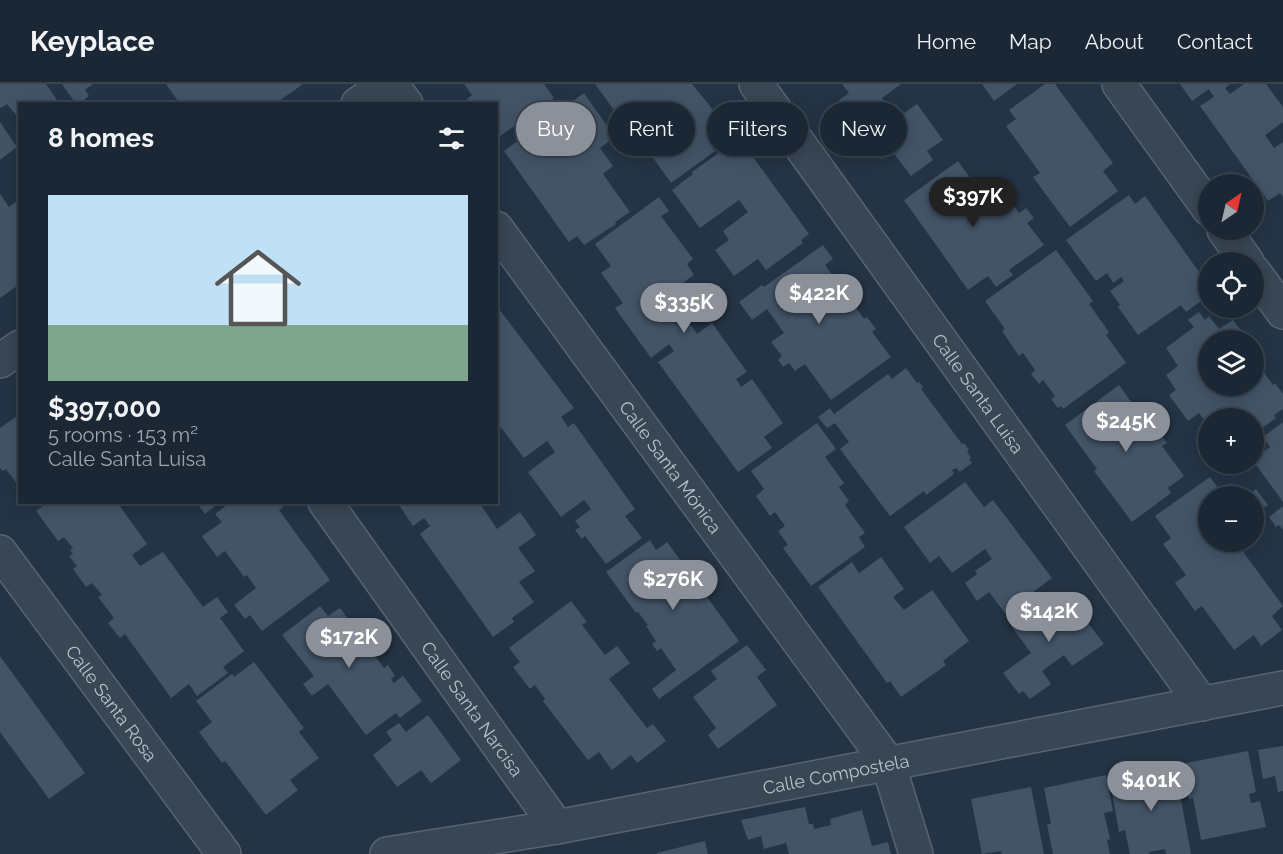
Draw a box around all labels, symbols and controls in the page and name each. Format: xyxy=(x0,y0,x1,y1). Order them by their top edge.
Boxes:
text: Keyplace xyxy=(30,25,155,58)
text: Home xyxy=(917,29,976,54)
text: Map xyxy=(1009,29,1052,54)
text: About xyxy=(1085,29,1144,54)
text: Contact xyxy=(1177,29,1253,54)
chip: Buy xyxy=(516,102,596,156)
chip: Rent xyxy=(608,102,695,156)
chip: Filters xyxy=(707,102,808,156)
chip: New xyxy=(820,102,907,156)
icon: filters xyxy=(435,122,468,155)
text: 8 homes xyxy=(48,123,154,153)
north arrow xyxy=(1198,174,1264,240)
map controls xyxy=(1198,174,1264,552)
pin: $397K xyxy=(931,177,1015,228)
text: $397K xyxy=(943,184,1003,208)
icon: home xyxy=(204,234,312,342)
button: locate xyxy=(1198,252,1264,318)
pin: $422K xyxy=(777,274,861,325)
text: $422K xyxy=(789,281,849,305)
pin: $335K xyxy=(642,283,726,334)
text: $335K xyxy=(654,290,714,314)
street label: Calle Santa Luisa xyxy=(928,329,1029,457)
button: layers xyxy=(1198,330,1264,396)
text: $397,000 xyxy=(48,393,161,423)
street label: Calle Santa Mónica xyxy=(615,396,726,537)
pin: $245K xyxy=(1084,402,1168,453)
button: + xyxy=(1198,408,1264,474)
text: $245K xyxy=(1096,409,1156,433)
text: 5 rooms · 153 m² xyxy=(48,423,198,447)
text: Calle Santa Luisa xyxy=(48,447,206,471)
button: − xyxy=(1198,486,1264,552)
pin: $276K xyxy=(631,560,715,611)
text: $276K xyxy=(643,567,703,591)
pin: $142K xyxy=(1007,592,1091,643)
text: $142K xyxy=(1020,599,1078,623)
pin: $172K xyxy=(307,618,391,669)
text: $172K xyxy=(320,625,378,649)
street label: Calle Santa Narcisa xyxy=(417,637,528,780)
street label: Calle Santa Rosa xyxy=(62,641,162,765)
street label: Calle Compostela xyxy=(761,749,911,798)
pin: $401K xyxy=(1109,761,1193,812)
text: $401K xyxy=(1121,768,1181,792)

